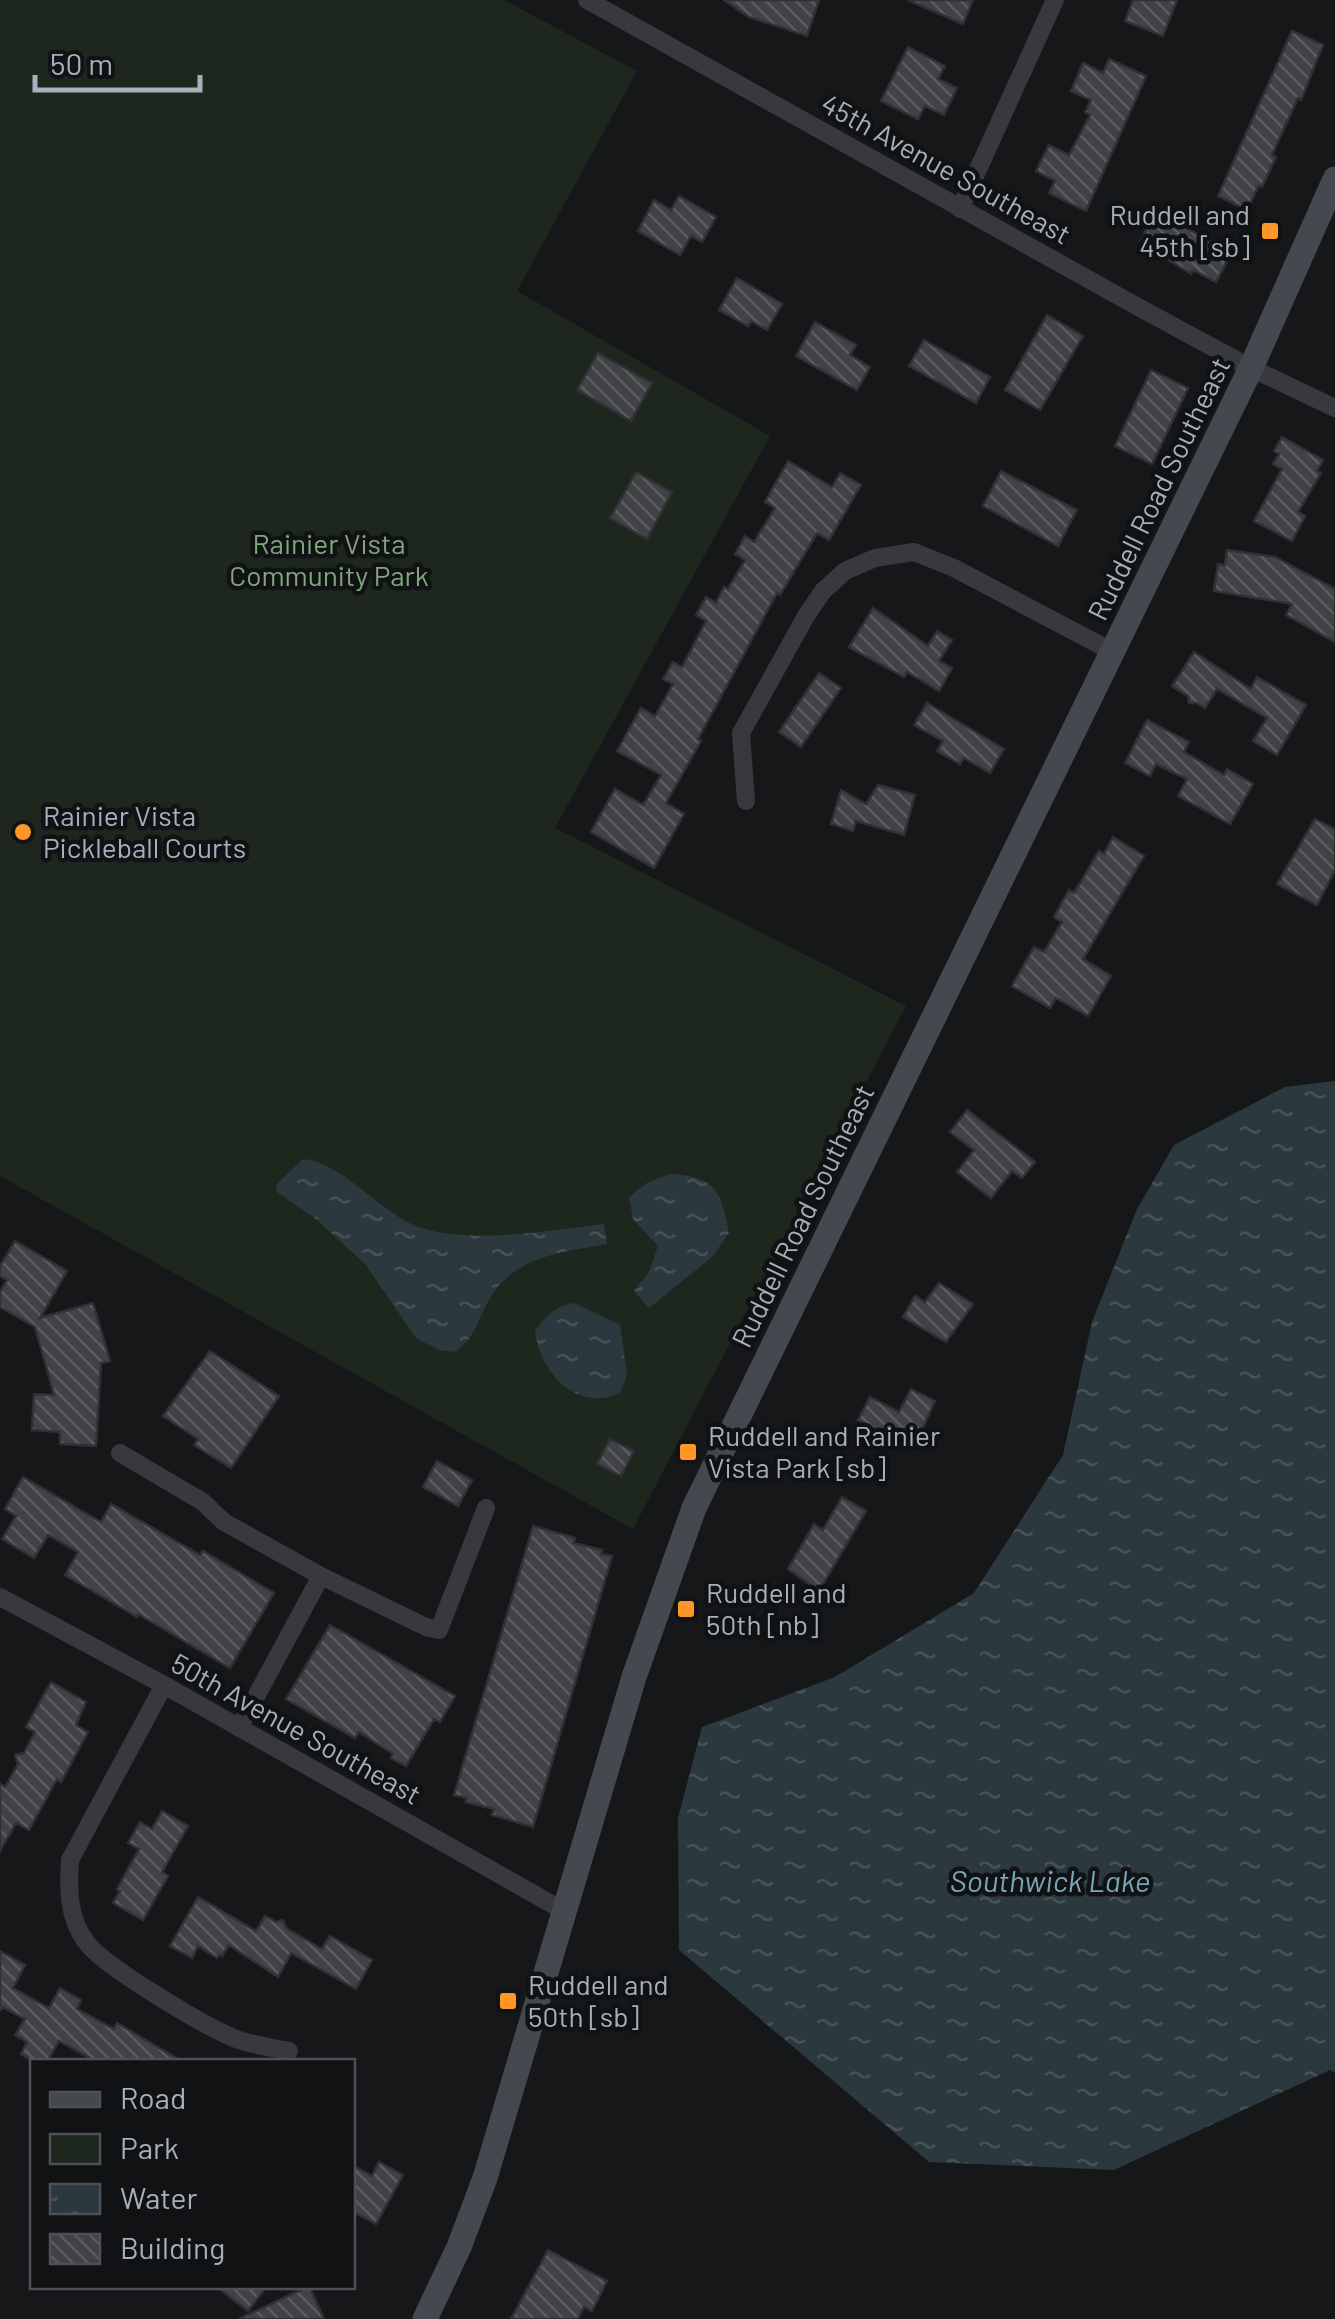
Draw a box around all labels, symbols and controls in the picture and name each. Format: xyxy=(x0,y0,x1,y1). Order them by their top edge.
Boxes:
scale bar xyxy=(35,30,200,92)
text: 50 m xyxy=(50,45,113,81)
street label: 45th Avenue Southeast xyxy=(816,85,1077,251)
place label: Ruddell and 45th [sb] xyxy=(1109,197,1250,263)
marker: Ruddell and 45th [sb] xyxy=(1259,220,1281,242)
street label: Ruddell Road Southeast xyxy=(1080,352,1237,625)
park label: Rainier Vista Community Park xyxy=(229,526,429,592)
place label: Rainier Vista Pickleball Courts xyxy=(43,798,246,864)
marker: Rainier Vista Pickleball Courts xyxy=(12,821,34,843)
street label: Ruddell Road Southeast xyxy=(724,1079,881,1352)
place label: Ruddell and Rainier Vista Park [sb] xyxy=(708,1418,940,1484)
marker: Ruddell and Rainier Vista Park [sb] xyxy=(677,1441,699,1463)
place label: Ruddell and 50th [nb] xyxy=(706,1575,847,1641)
marker: Ruddell and 50th [nb] xyxy=(675,1598,697,1620)
street label: 50th Avenue Southeast xyxy=(166,1645,427,1811)
water label: Southwick Lake xyxy=(950,1862,1150,1898)
place label: Ruddell and 50th [sb] xyxy=(528,1967,669,2033)
marker: Ruddell and 50th [sb] xyxy=(497,1990,519,2012)
legend xyxy=(30,2059,355,2289)
text: Road xyxy=(120,2079,186,2115)
text: Park xyxy=(120,2129,179,2165)
text: Water xyxy=(120,2179,198,2215)
text: Building xyxy=(120,2229,225,2265)

